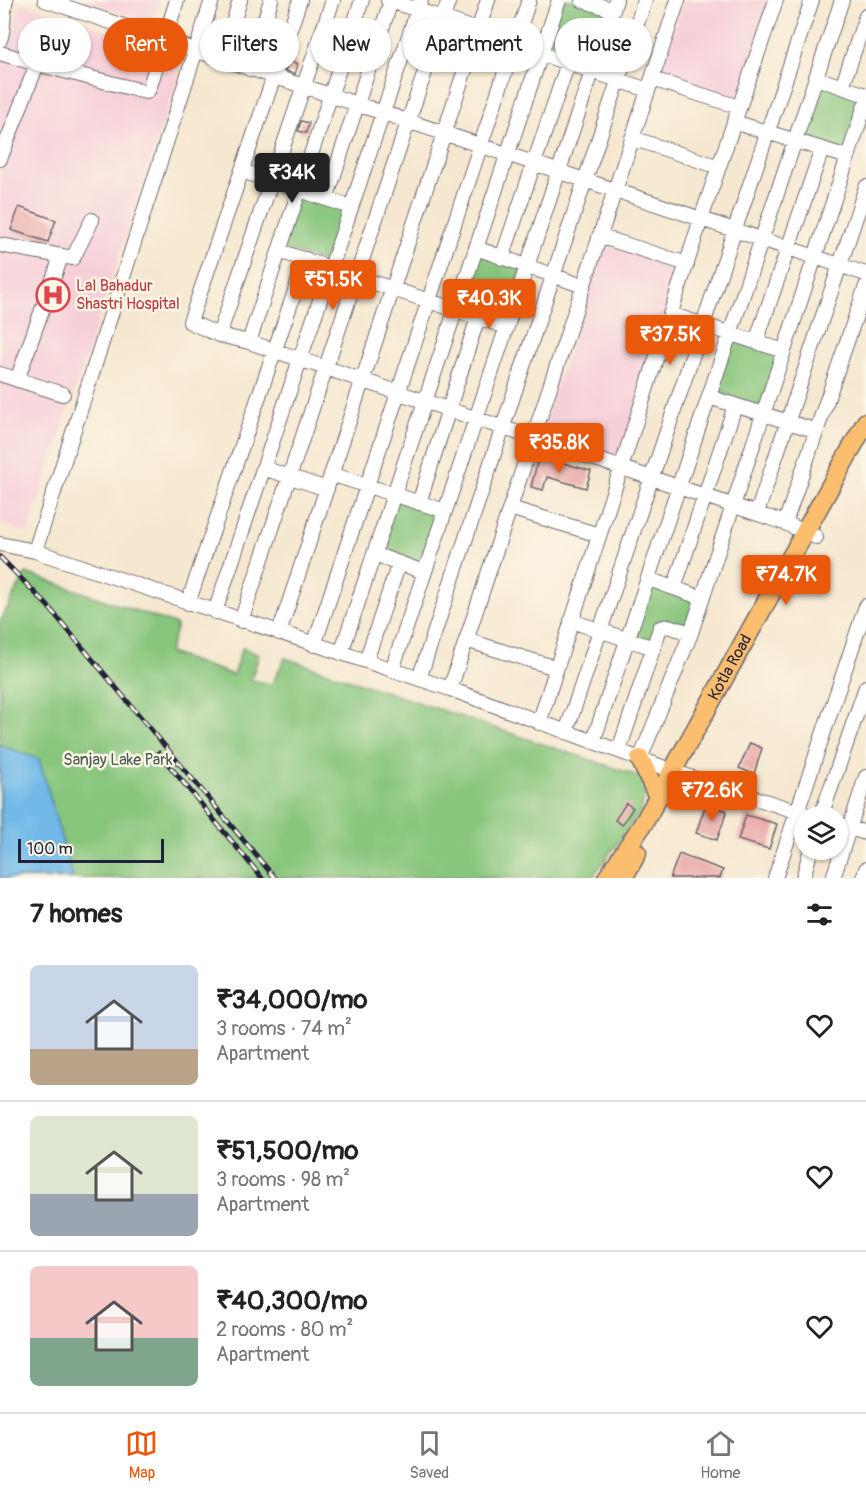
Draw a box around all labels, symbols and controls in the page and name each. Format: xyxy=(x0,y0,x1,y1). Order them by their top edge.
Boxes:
chip: Buy xyxy=(18,18,91,72)
chip: Rent xyxy=(103,18,188,72)
chip: Filters xyxy=(200,18,299,72)
chip: New xyxy=(311,18,391,72)
chip: Apartment xyxy=(403,18,543,72)
chip: House xyxy=(555,18,652,72)
pin: ₹34K xyxy=(256,153,328,204)
text: ₹34K xyxy=(269,160,315,185)
pin: ₹51.5K xyxy=(284,260,382,311)
text: ₹51.5K xyxy=(304,267,362,292)
place label: Lal Bahadur Shastri Hospital xyxy=(76,276,180,314)
hospital icon: Lal Bahadur Shastri Hospital xyxy=(35,277,71,313)
pin: ₹40.3K xyxy=(440,279,538,330)
text: ₹40.3K xyxy=(457,286,521,311)
pin: ₹37.5K xyxy=(621,315,719,366)
text: ₹37.5K xyxy=(639,322,701,347)
pin: ₹35.8K xyxy=(510,423,608,474)
text: ₹35.8K xyxy=(529,430,589,455)
pin: ₹74.7K xyxy=(737,555,835,606)
text: ₹74.7K xyxy=(755,562,817,587)
street label: Kotla Road xyxy=(704,631,756,704)
park label: Sanjay Lake Park xyxy=(63,750,173,770)
pin: ₹72.6K xyxy=(663,771,761,822)
text: ₹72.6K xyxy=(681,778,743,803)
map controls xyxy=(794,806,848,860)
button: layers xyxy=(794,806,848,860)
scale bar xyxy=(18,836,164,864)
text: 100 m xyxy=(27,839,73,859)
text: 7 homes xyxy=(30,898,122,930)
icon: filters xyxy=(803,898,836,931)
text: ₹34,000/mo xyxy=(216,984,367,1016)
icon: home xyxy=(78,989,150,1061)
icon: heart xyxy=(803,1009,836,1042)
text: 3 rooms · 74 m² xyxy=(216,1016,352,1041)
text: Apartment xyxy=(216,1041,309,1066)
text: ₹51,500/mo xyxy=(216,1135,358,1167)
icon: home xyxy=(78,1140,150,1212)
icon: heart xyxy=(803,1160,836,1193)
text: 3 rooms · 98 m² xyxy=(216,1167,350,1192)
text: Apartment xyxy=(216,1192,309,1217)
text: ₹40,300/mo xyxy=(216,1285,367,1317)
icon: home xyxy=(78,1290,150,1362)
icon: heart xyxy=(803,1310,836,1343)
text: 2 rooms · 80 m² xyxy=(216,1317,353,1342)
text: Apartment xyxy=(216,1342,309,1367)
tab: Map xyxy=(125,1427,158,1483)
tab: Saved xyxy=(409,1427,449,1483)
tab: Home xyxy=(700,1427,741,1483)

